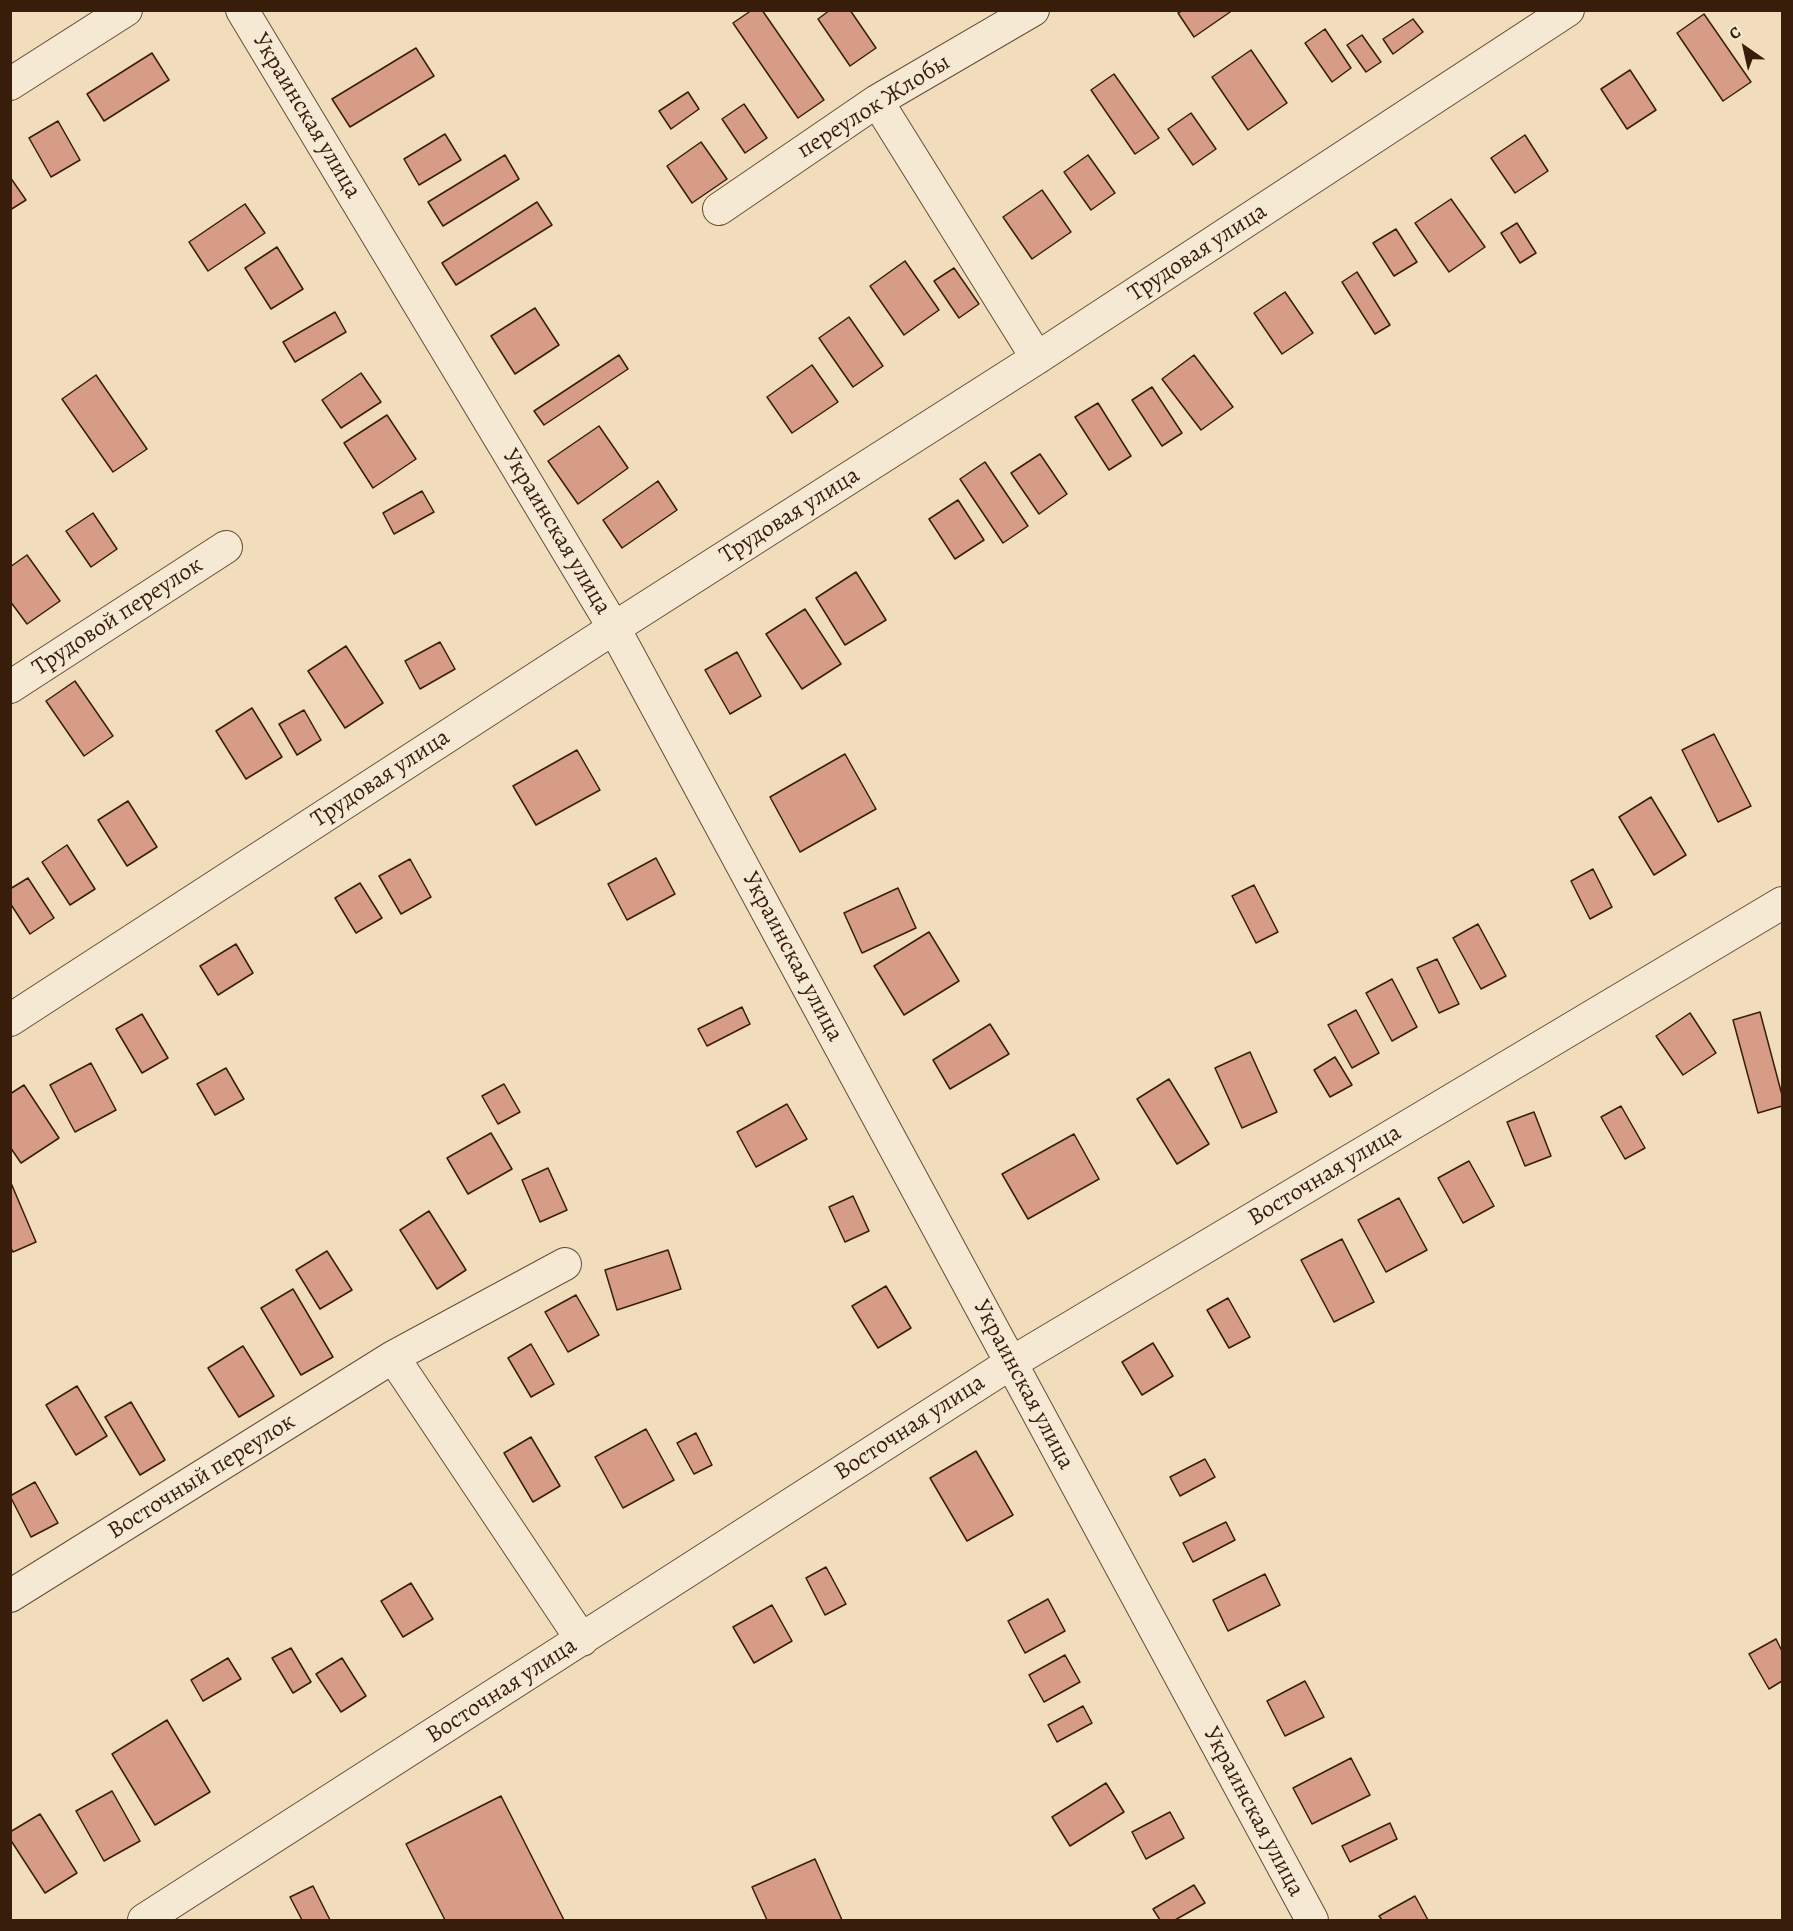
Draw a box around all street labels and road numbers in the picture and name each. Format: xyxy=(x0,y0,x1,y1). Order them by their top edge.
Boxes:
street label: Украинская улица xyxy=(245,28,367,204)
street label: переулок Жлобы xyxy=(792,48,956,166)
street label: Трудовая улица xyxy=(1123,197,1273,309)
street label: Украинская улица xyxy=(495,444,617,620)
street label: Трудовая улица xyxy=(715,462,865,570)
street label: Трудовой переулок xyxy=(27,551,209,683)
street label: Трудовая улица xyxy=(306,723,456,835)
street label: Украинская улица xyxy=(735,867,849,1047)
street label: Восточная улица xyxy=(1243,1119,1407,1233)
street label: Украинская улица xyxy=(966,1295,1080,1475)
street label: Восточная улица xyxy=(829,1369,991,1487)
street label: Восточный переулок xyxy=(103,1408,301,1546)
street label: Восточная улица xyxy=(421,1632,583,1750)
street label: Украинская улица xyxy=(1196,1722,1310,1902)

